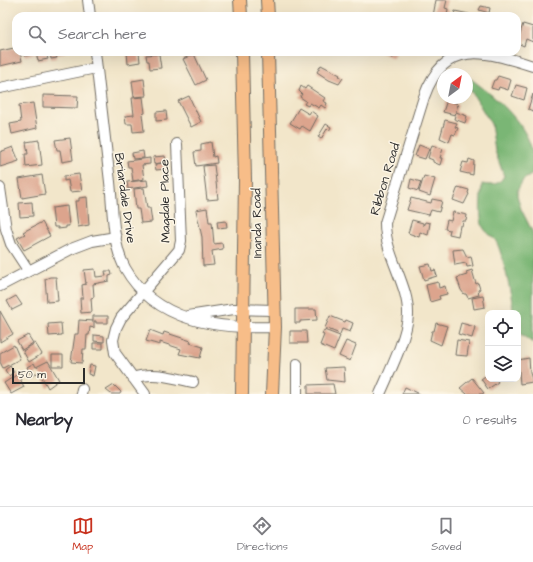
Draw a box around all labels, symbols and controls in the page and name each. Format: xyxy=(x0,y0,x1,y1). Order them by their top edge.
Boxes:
search box xyxy=(12,12,521,56)
icon: search xyxy=(26,23,48,45)
text: Search here xyxy=(58,24,147,45)
north arrow xyxy=(437,68,473,104)
street label: Ribbon Road xyxy=(365,140,405,217)
street label: Briardale Drive xyxy=(110,152,140,244)
street label: Magdale Place xyxy=(155,159,176,243)
street label: Inanda Road xyxy=(247,188,267,258)
map controls xyxy=(485,310,521,382)
button: locate xyxy=(485,310,521,346)
button: layers xyxy=(485,346,521,382)
scale bar xyxy=(12,366,85,385)
text: 50 m xyxy=(18,367,46,382)
text: Nearby xyxy=(16,408,73,432)
text: 0 results xyxy=(462,411,517,429)
tab: Map xyxy=(72,515,94,554)
tab: Directions xyxy=(237,515,288,554)
tab: Saved xyxy=(431,515,461,554)

